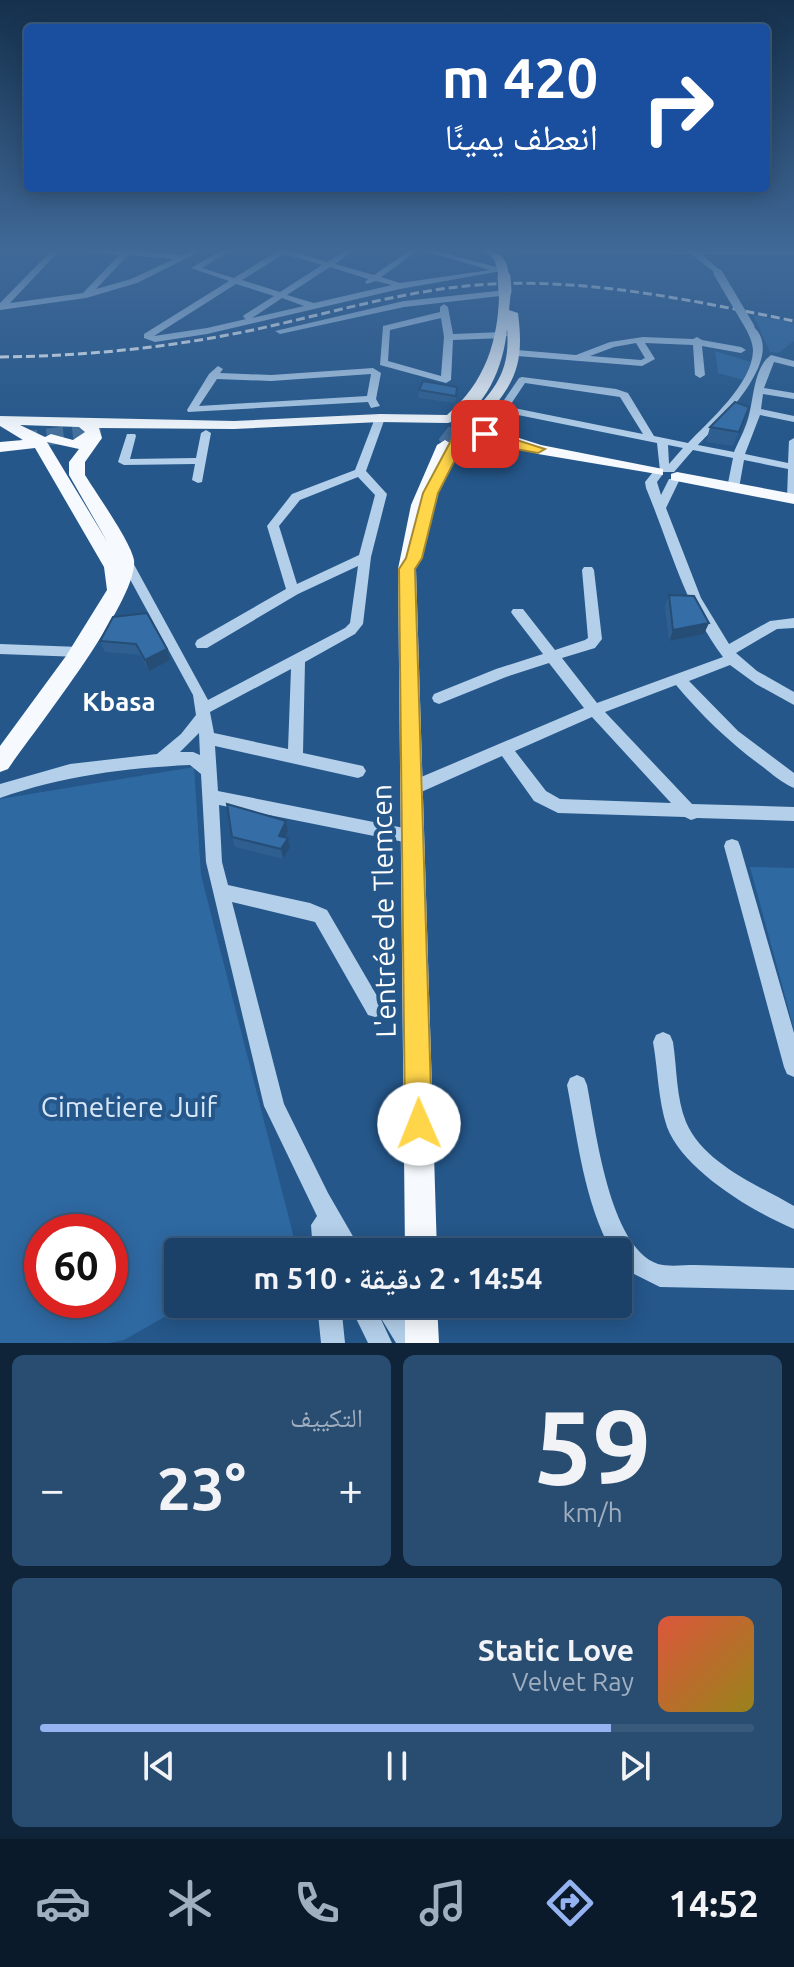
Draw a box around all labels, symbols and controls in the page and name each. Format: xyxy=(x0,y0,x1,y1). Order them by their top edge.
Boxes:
text: 420 m xyxy=(442,46,598,109)
icon: right xyxy=(626,56,730,160)
text: انعطف يمينًا xyxy=(445,116,598,157)
pin xyxy=(451,400,519,468)
icon: arrive xyxy=(463,412,507,456)
district label: Kbasa xyxy=(82,687,156,716)
street label: L'entrée de Tlemcen xyxy=(365,784,401,1038)
position arrow xyxy=(377,1082,461,1166)
park label: Cimetiere Juif xyxy=(41,1091,218,1122)
speed limit sign: 60 xyxy=(24,1214,128,1318)
text: 14:54 · 2 دقيقة · 510 m xyxy=(253,1261,543,1295)
text: 59 xyxy=(534,1387,651,1504)
text: التكييف xyxy=(290,1403,363,1432)
text: 23° xyxy=(157,1454,246,1521)
text: − xyxy=(40,1464,65,1513)
text: + xyxy=(338,1464,363,1513)
text: km/h xyxy=(562,1498,623,1527)
text: Static Love xyxy=(478,1633,634,1667)
text: Velvet Ray xyxy=(512,1667,634,1696)
icon: previous xyxy=(137,1744,181,1788)
icon: pause xyxy=(375,1744,419,1788)
icon: next xyxy=(613,1744,657,1788)
icon: car xyxy=(35,1875,91,1931)
icon: climate xyxy=(162,1875,218,1931)
icon: phone xyxy=(289,1875,345,1931)
icon: music xyxy=(415,1875,471,1931)
icon: directions xyxy=(542,1875,598,1931)
text: 14:52 xyxy=(669,1883,759,1924)

